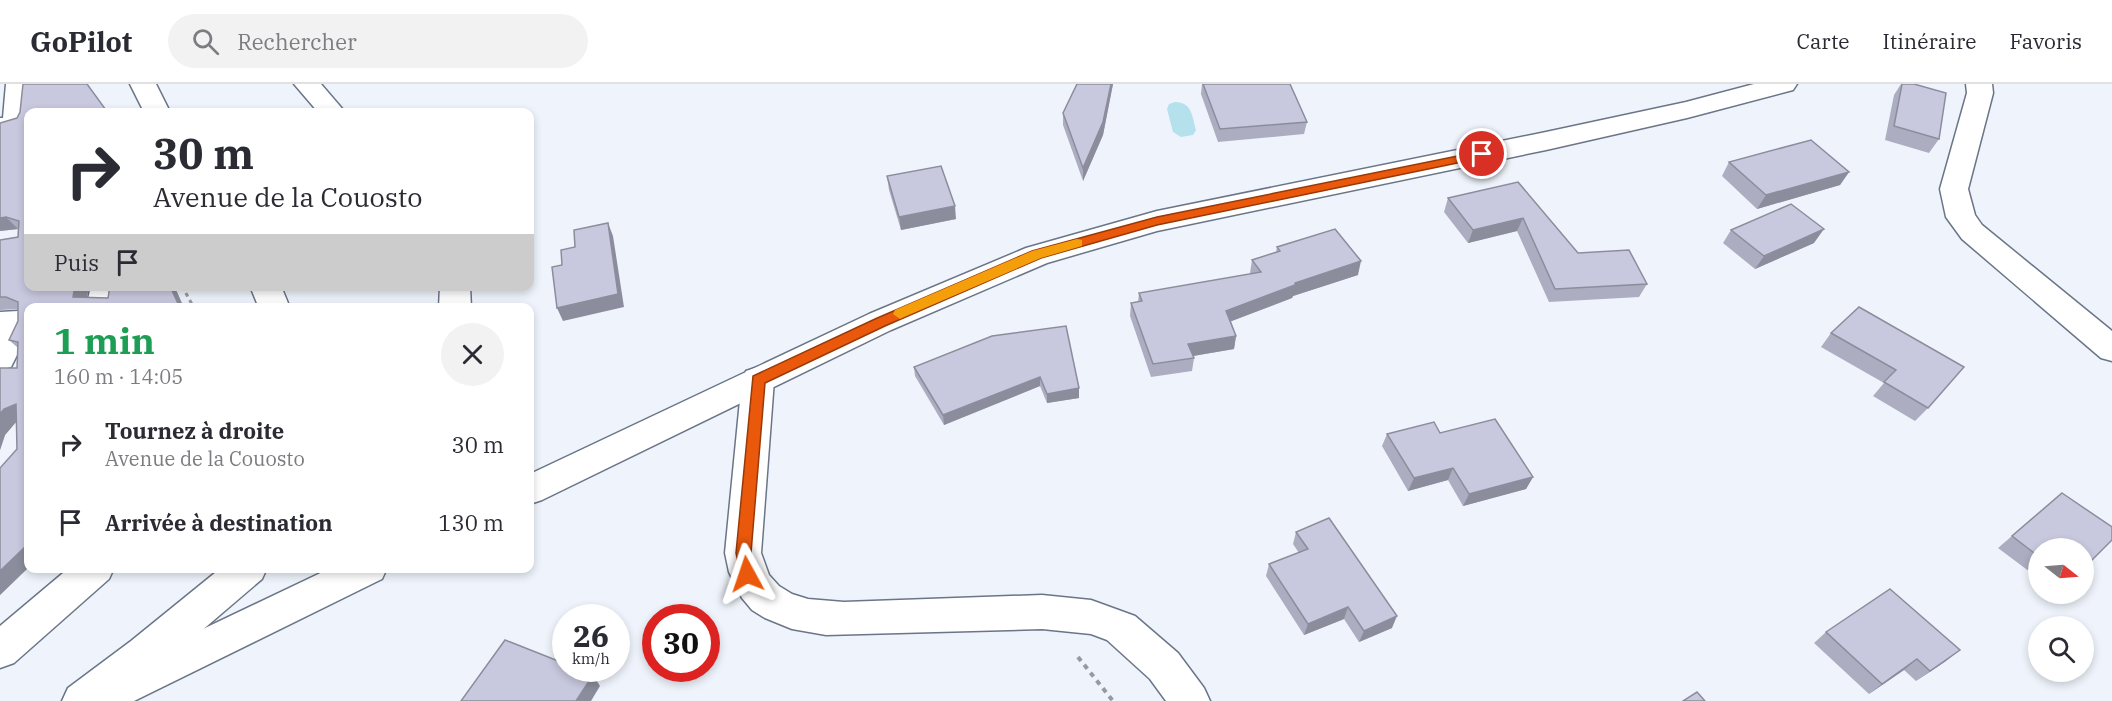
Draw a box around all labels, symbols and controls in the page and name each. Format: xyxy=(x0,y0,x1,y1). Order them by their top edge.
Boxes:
search box xyxy=(168,14,588,68)
text: GoPilot xyxy=(30,23,132,60)
icon: search xyxy=(189,25,222,58)
text: Rechercher xyxy=(237,27,357,56)
text: Carte xyxy=(1796,27,1850,55)
text: Itinéraire xyxy=(1883,27,1976,55)
text: Favoris xyxy=(2009,27,2082,55)
text: 30 m xyxy=(153,126,254,181)
pin xyxy=(1456,128,1507,179)
icon: right xyxy=(54,132,132,210)
icon: arrive xyxy=(1465,137,1498,170)
text: Avenue de la Couosto xyxy=(153,179,423,214)
icon: arrive xyxy=(111,246,144,279)
text: Puis xyxy=(54,248,99,277)
text: 1 min xyxy=(54,317,155,364)
button: close xyxy=(441,323,504,386)
text: 160 m · 14:05 xyxy=(54,363,183,390)
text: Tournez à droite xyxy=(105,416,284,445)
icon: right xyxy=(54,428,87,461)
text: 30 m xyxy=(452,430,504,459)
text: Avenue de la Couosto xyxy=(105,445,305,472)
icon: arrive xyxy=(54,506,87,539)
text: Arrivée à destination xyxy=(105,508,333,537)
text: 130 m xyxy=(438,508,504,537)
north arrow xyxy=(2028,538,2094,604)
map controls xyxy=(2028,538,2094,682)
position arrow xyxy=(715,542,779,606)
speed limit sign: 30 xyxy=(642,604,720,682)
text: 26 xyxy=(573,616,609,655)
button: search xyxy=(2028,616,2094,682)
text: km/h xyxy=(572,649,610,668)

